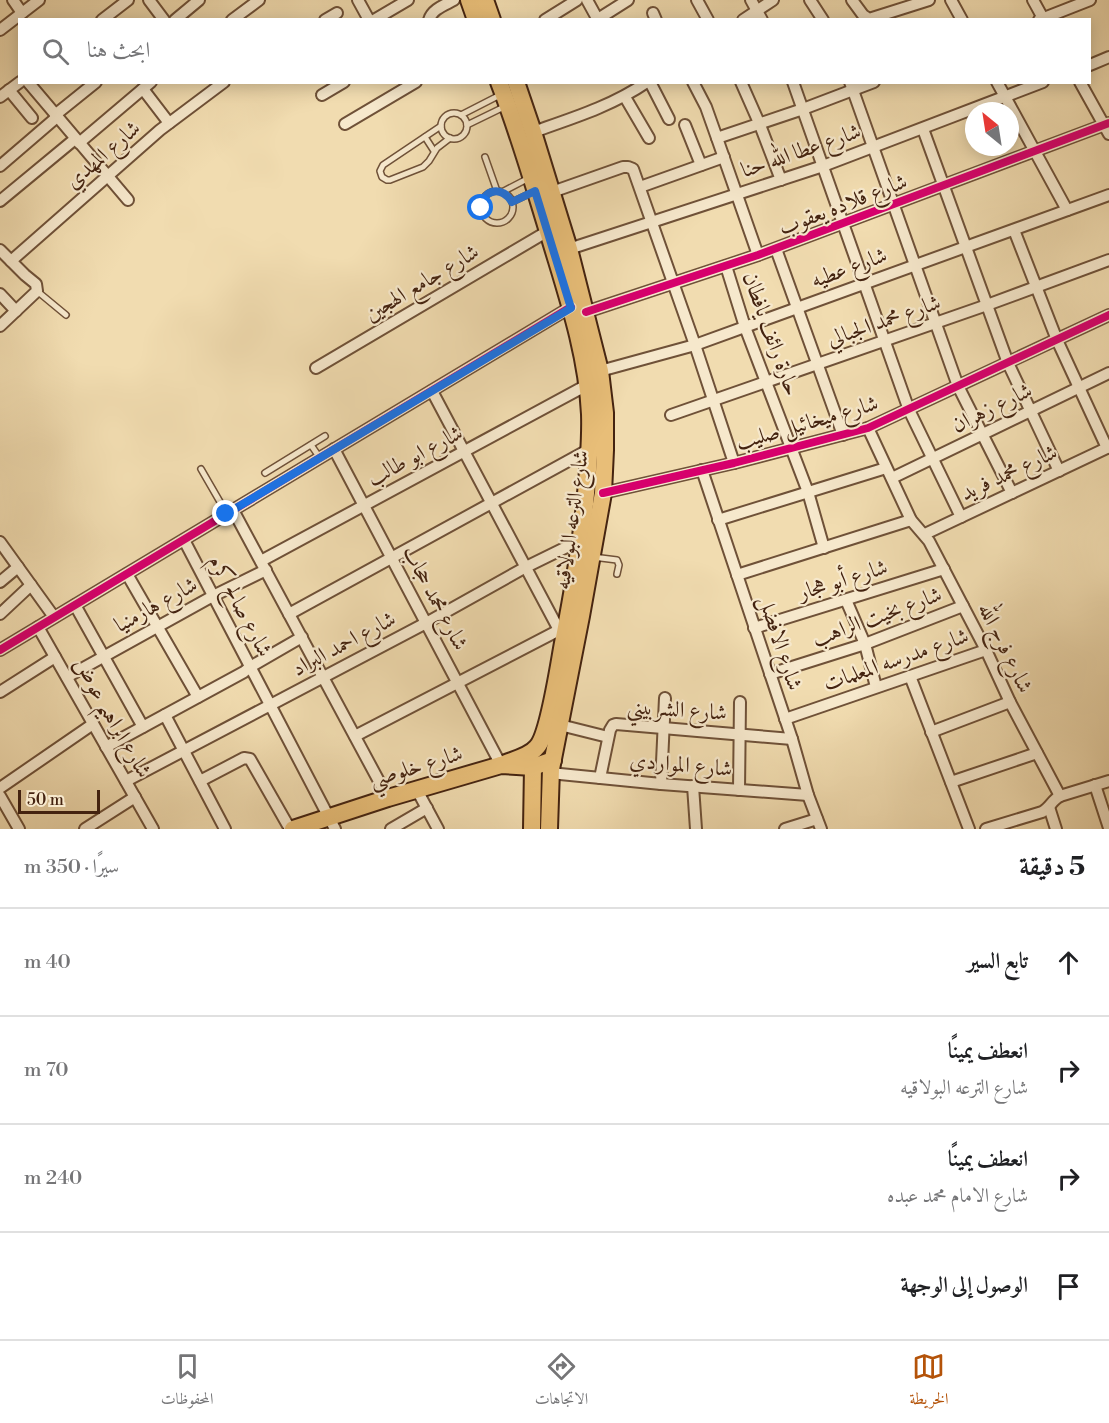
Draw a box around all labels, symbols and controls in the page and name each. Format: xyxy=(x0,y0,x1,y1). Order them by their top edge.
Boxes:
search box xyxy=(18,18,1091,84)
icon: search xyxy=(39,35,72,68)
text: ابحث هنا xyxy=(87,37,150,64)
north arrow xyxy=(965,102,1019,156)
street label: شارع عطا الله حنا xyxy=(736,113,866,188)
street label: شارع المهدي xyxy=(60,115,149,198)
street label: شارع قلاده يعقوب xyxy=(775,168,913,246)
route start xyxy=(467,194,493,220)
street label: شارع جامع الهجين xyxy=(360,238,487,332)
street label: شارع عطيه xyxy=(807,242,892,298)
street label: حارة رائف يافطان xyxy=(736,268,806,400)
street label: شارع محمد الجبالي xyxy=(824,289,946,357)
street label: شارع زهران xyxy=(947,377,1038,443)
street label: شارع ميخائيل صليب xyxy=(733,390,882,460)
street label: شارع ابو طالب xyxy=(362,420,469,496)
street label: شارع محمد فريد xyxy=(956,439,1063,511)
street label: شارع الترعه البولاقيه xyxy=(549,448,599,592)
route end xyxy=(212,500,238,526)
street label: شارع محمد حجاب xyxy=(393,541,474,657)
street label: شارع صالح كرم xyxy=(197,550,278,664)
street label: شارع أبو هجار xyxy=(792,551,892,611)
street label: شارع هارمنيا xyxy=(110,571,204,642)
street label: شارع بخيت الراهب xyxy=(808,581,947,657)
street label: شارع الافضل xyxy=(748,592,808,695)
street label: شارع فرج الله xyxy=(967,596,1043,700)
street label: شارع احمد البراد xyxy=(287,605,402,686)
street label: شارع مدرسه المعلمات xyxy=(820,622,974,701)
street label: شارع ابراهيم عوض xyxy=(61,653,157,786)
street label: شارع الشربيني xyxy=(626,693,728,733)
street label: شارع خلوصي xyxy=(366,740,468,800)
street label: شارع المواردي xyxy=(628,747,734,787)
scale bar xyxy=(18,787,100,814)
text: 50 m xyxy=(27,790,64,810)
text: 5 دقيقة xyxy=(1019,851,1085,883)
text: سيرًا · 350 m xyxy=(24,855,119,880)
icon: ahead xyxy=(1052,946,1085,979)
text: تابع السير xyxy=(967,948,1028,975)
text: 40 m xyxy=(24,950,71,975)
text: انعطف يمينًا xyxy=(948,1038,1028,1065)
icon: right xyxy=(1052,1054,1085,1087)
text: 70 m xyxy=(24,1058,69,1083)
text: شارع الترعه البولاقيه xyxy=(900,1076,1028,1101)
text: انعطف يمينًا xyxy=(948,1146,1028,1173)
icon: right xyxy=(1052,1162,1085,1195)
text: 240 m xyxy=(24,1166,82,1191)
text: شارع الامام محمد عبده xyxy=(887,1184,1028,1209)
icon: arrive xyxy=(1052,1270,1085,1303)
text: الوصول إلى الوجهة xyxy=(900,1272,1028,1299)
tab: المحفوظات xyxy=(161,1350,213,1414)
tab: الاتجاهات xyxy=(535,1350,588,1414)
tab: الخريطة xyxy=(909,1350,948,1414)

